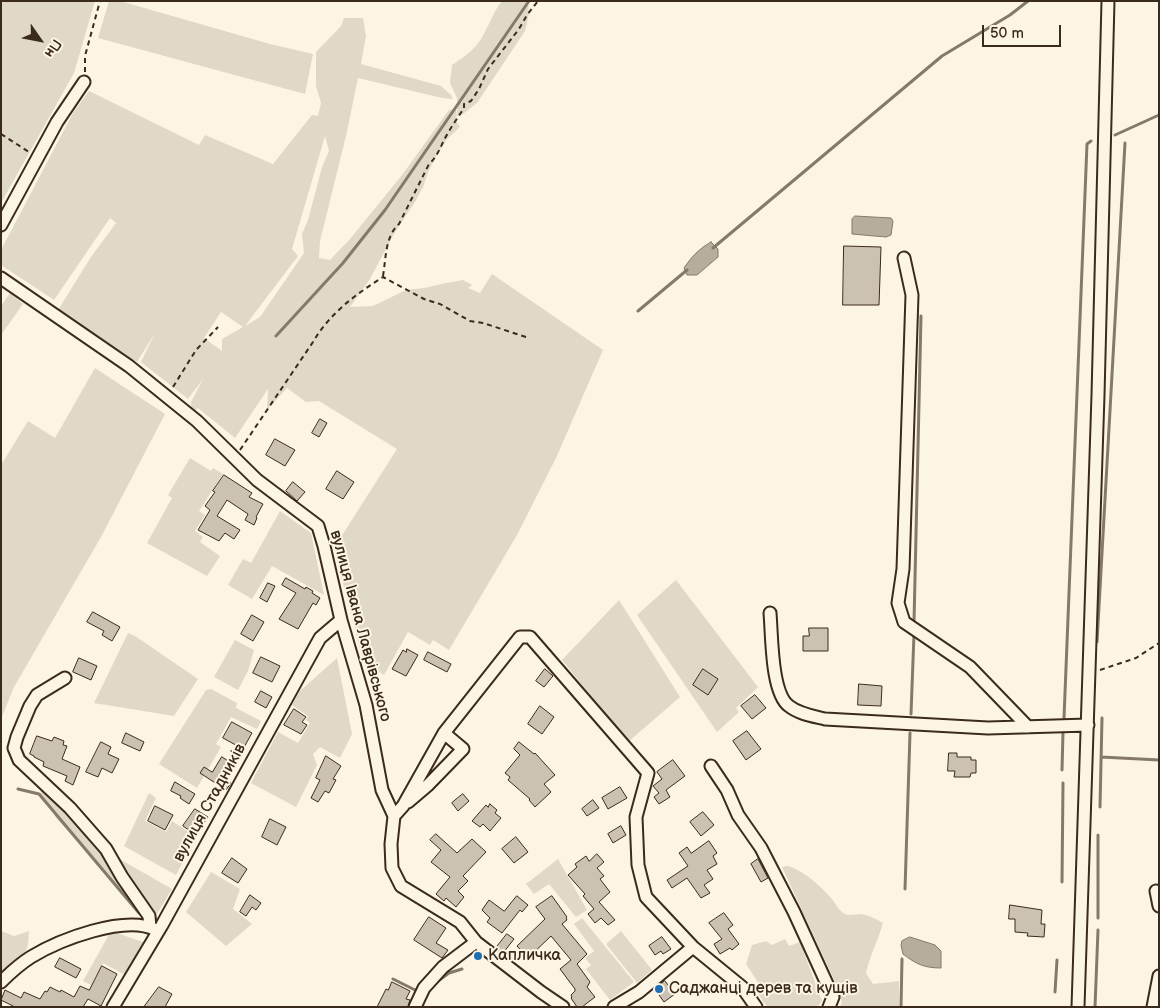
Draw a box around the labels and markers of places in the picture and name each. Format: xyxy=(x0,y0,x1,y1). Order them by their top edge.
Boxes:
place label: Капличка xyxy=(488,946,561,966)
marker: Капличка xyxy=(472,950,484,962)
place label: Саджанці дерев та кущів xyxy=(669,979,858,999)
marker: Саджанці дерев та кущів xyxy=(653,983,665,995)

